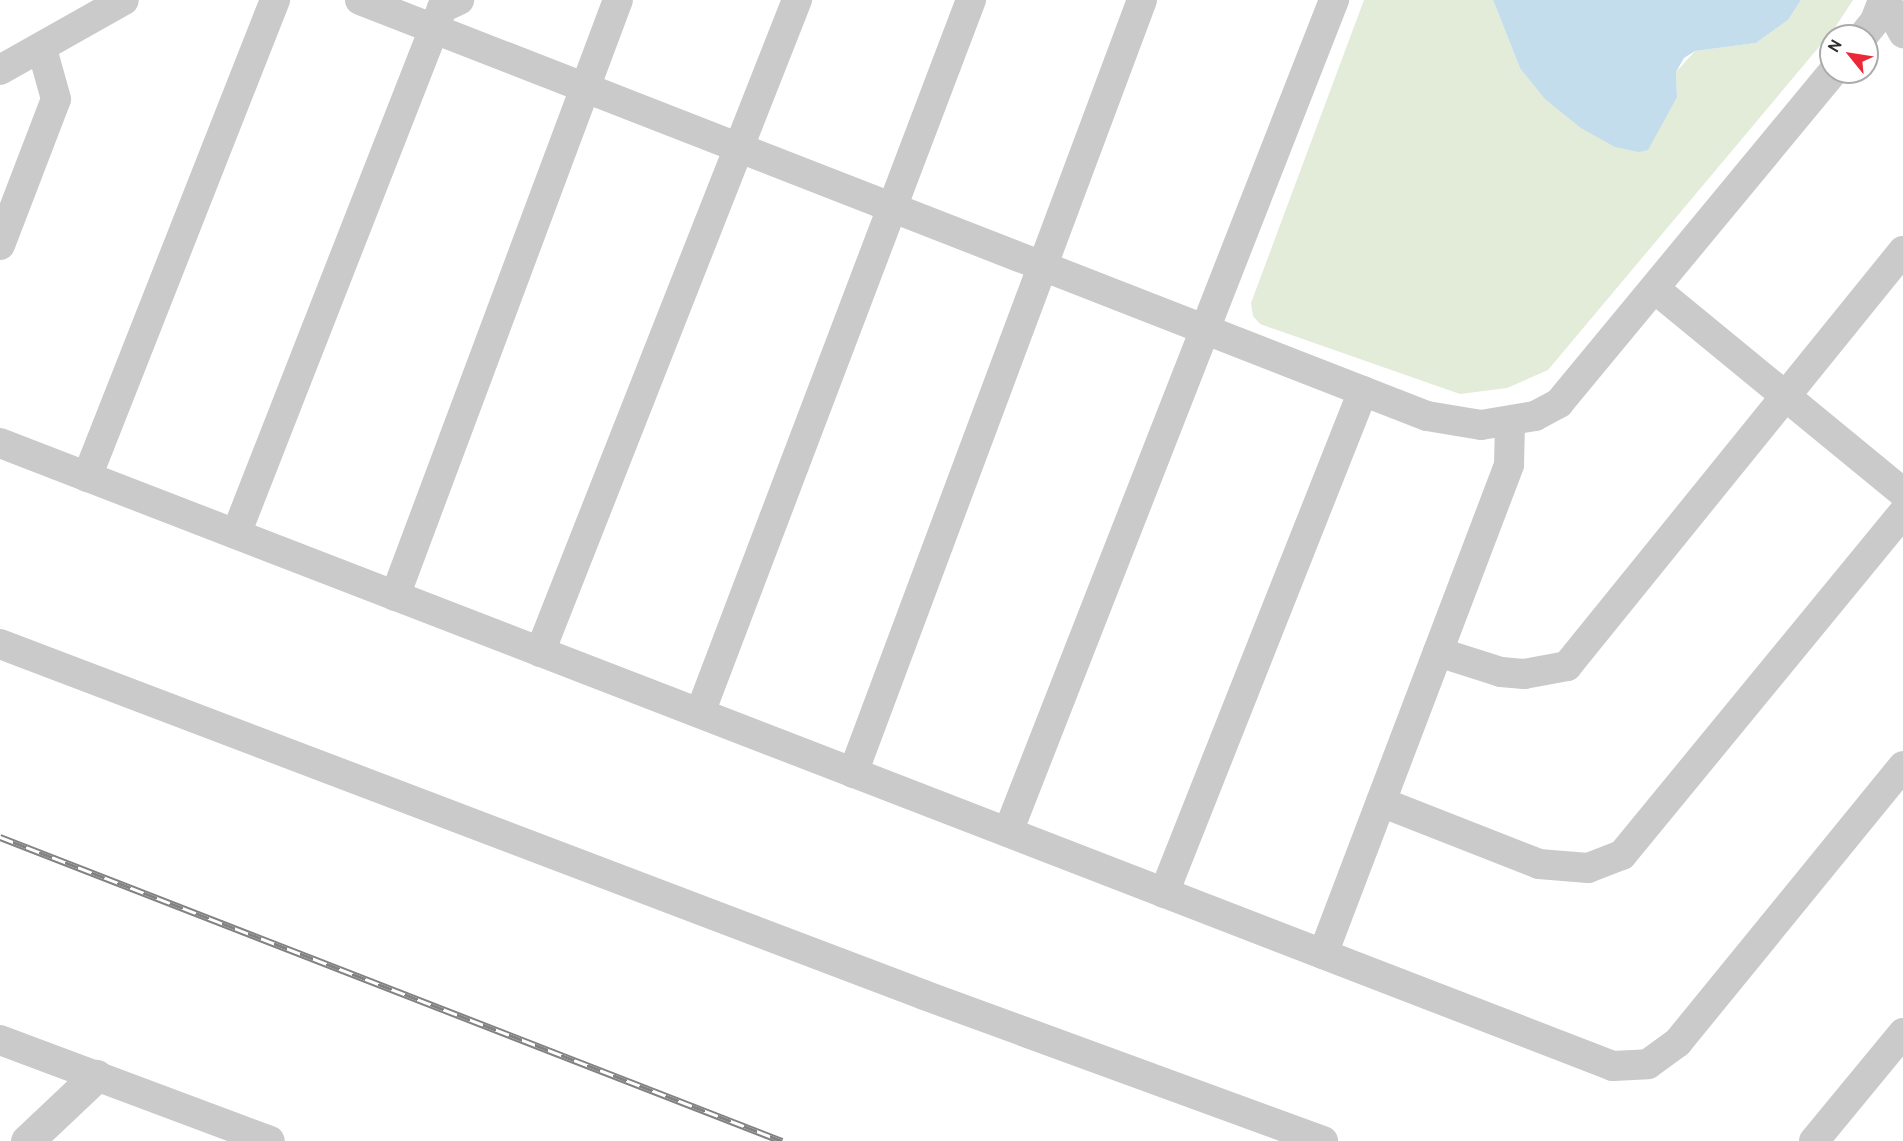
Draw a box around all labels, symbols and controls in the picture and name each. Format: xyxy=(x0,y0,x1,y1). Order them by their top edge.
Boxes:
north arrow xyxy=(1819,24,1879,84)
text: N xyxy=(1824,36,1846,55)

